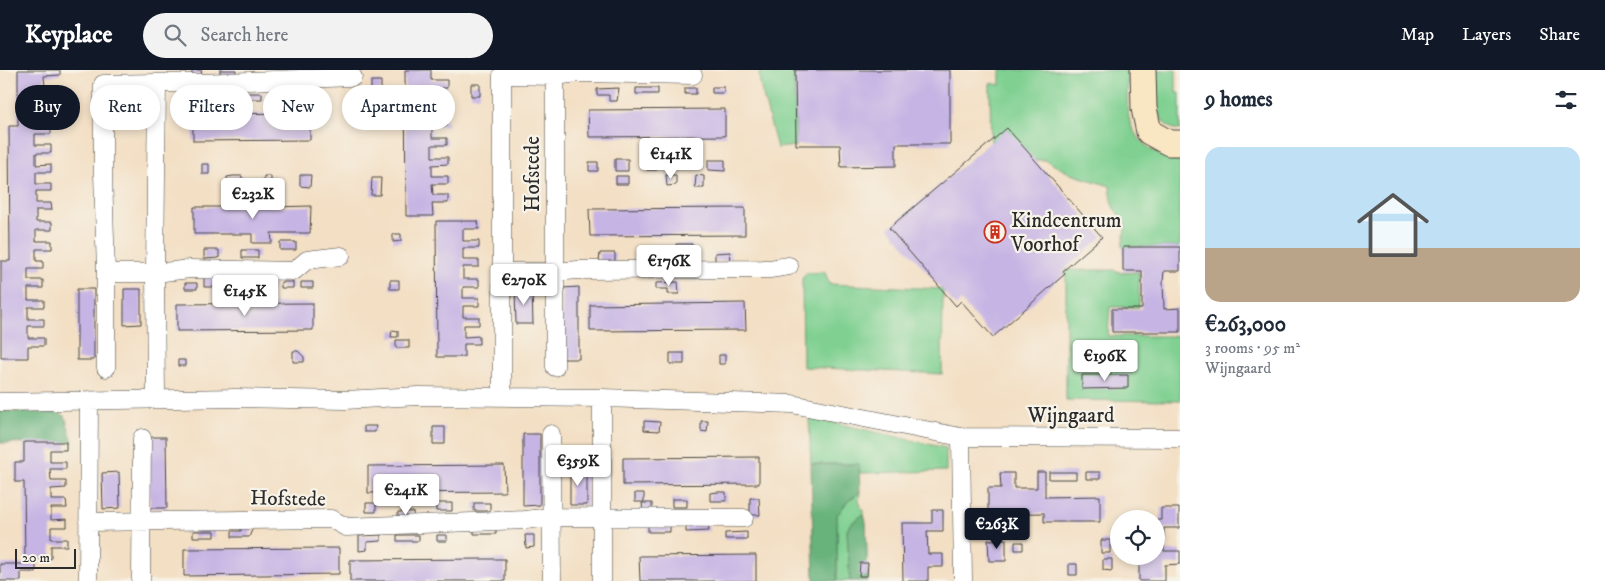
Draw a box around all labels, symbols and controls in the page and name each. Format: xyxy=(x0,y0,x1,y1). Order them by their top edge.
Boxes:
search box xyxy=(143,13,493,58)
text: Keyplace xyxy=(25,20,113,50)
icon: search xyxy=(161,21,189,49)
text: Search here xyxy=(201,24,288,47)
text: Map xyxy=(1401,24,1434,46)
text: Layers xyxy=(1462,24,1511,46)
text: Share xyxy=(1539,24,1580,46)
chip: Buy xyxy=(15,85,80,130)
chip: Rent xyxy=(90,85,160,130)
chip: Filters xyxy=(170,85,253,130)
chip: New xyxy=(263,85,332,130)
chip: Apartment xyxy=(342,85,455,130)
icon: filters xyxy=(1552,86,1580,114)
text: 9 homes xyxy=(1205,87,1273,113)
street label: Hofstede xyxy=(520,136,546,212)
pin: €141K xyxy=(636,138,706,180)
text: €141K xyxy=(650,144,692,164)
pin: €232K xyxy=(218,178,288,220)
icon: home xyxy=(1348,180,1438,270)
text: €232K xyxy=(232,184,274,204)
place label: Kindcentrum Voorhof xyxy=(1010,208,1122,258)
building icon: Kindcentrum Voorhof xyxy=(983,220,1007,244)
pin: €176K xyxy=(634,244,704,287)
text: €176K xyxy=(647,251,691,271)
pin: €270K xyxy=(489,264,559,306)
text: €270K xyxy=(501,270,547,290)
pin: €145K xyxy=(210,274,280,317)
text: €145K xyxy=(223,281,267,301)
text: €263,000 xyxy=(1205,312,1286,338)
text: 3 rooms · 95 m² xyxy=(1205,338,1300,358)
pin: €196K xyxy=(1070,340,1140,382)
text: €196K xyxy=(1084,346,1126,366)
text: Wijngaard xyxy=(1205,358,1271,378)
street label: Wijngaard xyxy=(1027,403,1115,429)
pin: €359K xyxy=(543,444,613,487)
text: €359K xyxy=(557,451,599,471)
pin: €241K xyxy=(371,474,441,516)
text: €241K xyxy=(384,480,428,500)
street label: Hofstede xyxy=(250,485,326,513)
pin: €263K xyxy=(962,508,1032,550)
map controls xyxy=(1110,510,1165,565)
button: locate xyxy=(1110,510,1165,565)
text: €263K xyxy=(976,514,1018,534)
scale bar xyxy=(15,546,76,569)
text: 20 m xyxy=(22,549,50,567)

